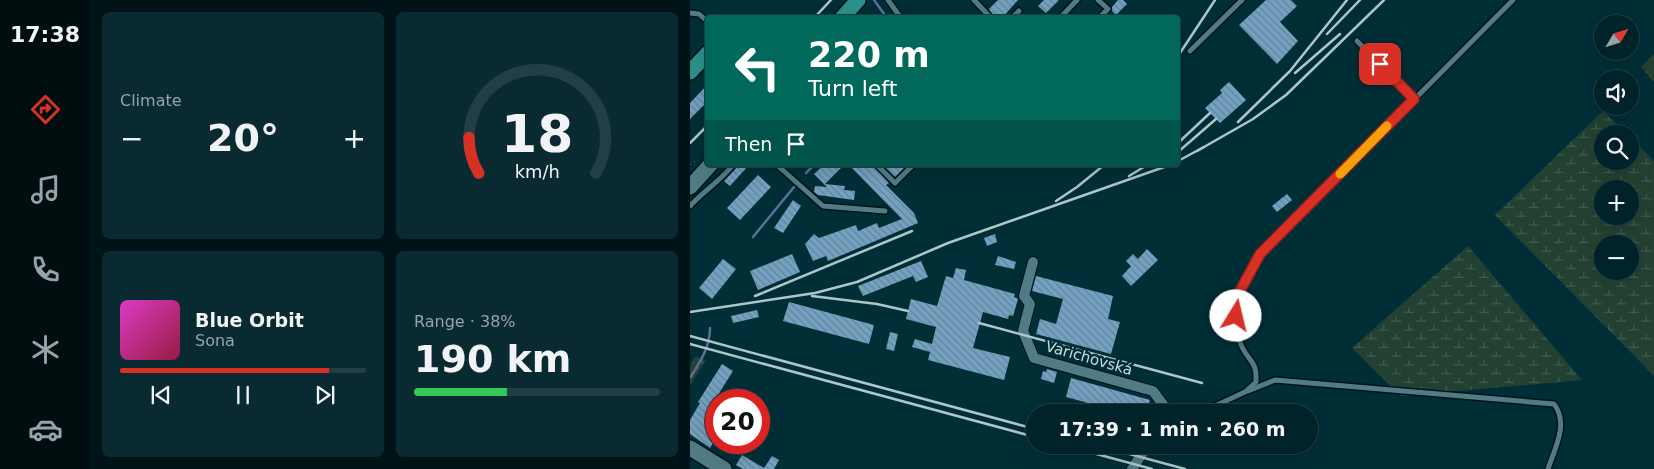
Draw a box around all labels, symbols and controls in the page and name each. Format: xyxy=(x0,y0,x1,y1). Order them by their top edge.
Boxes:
north arrow xyxy=(1594,15,1639,60)
map controls xyxy=(1594,15,1639,280)
text: 17:38 xyxy=(10,22,80,47)
icon: left xyxy=(725,35,790,100)
text: 220 m xyxy=(808,35,930,75)
pin xyxy=(1359,43,1401,85)
icon: arrive xyxy=(1366,50,1394,78)
button: sound xyxy=(1594,70,1639,115)
text: Turn left xyxy=(808,76,897,101)
text: Climate xyxy=(120,91,182,110)
icon: directions xyxy=(28,92,63,127)
text: 18 xyxy=(501,104,573,164)
text: 20° xyxy=(207,116,279,160)
text: − xyxy=(120,122,143,155)
text: + xyxy=(343,122,366,155)
button: search xyxy=(1594,125,1639,170)
icon: arrive xyxy=(782,130,810,158)
text: Then xyxy=(725,133,772,155)
text: km/h xyxy=(514,161,560,182)
icon: music xyxy=(28,172,63,207)
button: + xyxy=(1594,180,1639,225)
button: − xyxy=(1594,235,1639,280)
icon: phone xyxy=(28,252,63,287)
position arrow xyxy=(1209,289,1261,341)
text: Blue Orbit xyxy=(195,309,304,331)
text: Range · 38% xyxy=(414,312,516,331)
text: Sona xyxy=(195,331,235,350)
icon: climate xyxy=(28,332,63,367)
text: 190 km xyxy=(414,337,571,381)
street label: Varichovská xyxy=(1043,337,1135,379)
icon: previous xyxy=(147,381,175,409)
icon: pause xyxy=(229,381,257,409)
icon: next xyxy=(311,381,339,409)
speed limit sign: 20 xyxy=(705,389,770,454)
icon: car xyxy=(28,412,63,447)
text: 17:39 · 1 min · 260 m xyxy=(1058,418,1286,440)

